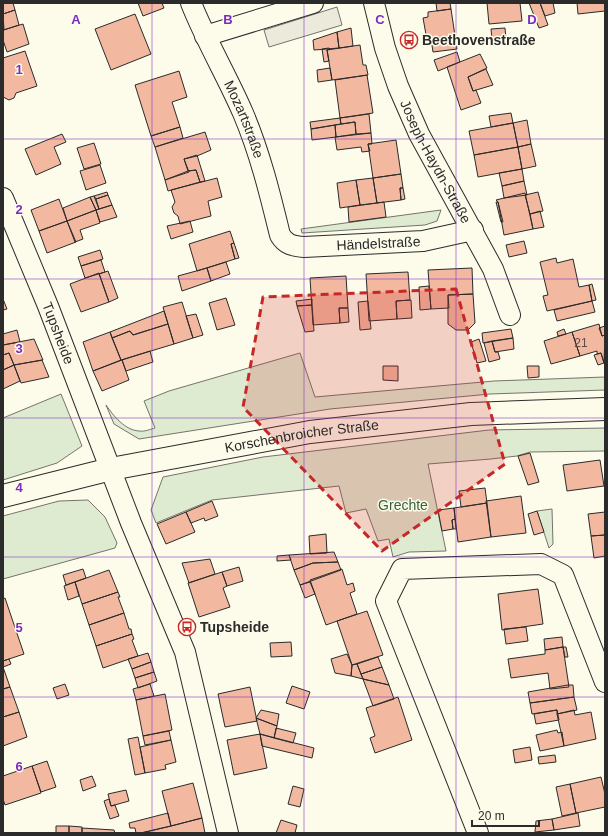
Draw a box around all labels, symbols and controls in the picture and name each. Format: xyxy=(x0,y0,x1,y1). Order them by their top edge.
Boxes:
text: A xyxy=(71,12,81,27)
text: B xyxy=(223,12,233,27)
text: C xyxy=(375,12,385,27)
text: D xyxy=(527,12,537,27)
bus stop icon: Beethovenstraße xyxy=(399,30,419,50)
place label: Beethovenstraße xyxy=(422,32,536,48)
text: 1 xyxy=(15,62,23,77)
street label: Mozartstraße xyxy=(221,78,267,160)
street label: Joseph-Haydn-Straße xyxy=(397,97,475,226)
text: 2 xyxy=(15,202,23,217)
street label: Händelstraße xyxy=(336,233,421,253)
street label: Tupsheide xyxy=(39,300,78,366)
house number: 21 xyxy=(574,336,588,350)
text: 3 xyxy=(15,341,23,356)
street label: Korschenbroicher Straße xyxy=(223,416,380,456)
text: 4 xyxy=(15,480,23,495)
park label: Grechte xyxy=(378,497,428,513)
bus stop icon: Tupsheide xyxy=(177,617,197,637)
place label: Tupsheide xyxy=(200,619,269,635)
text: 5 xyxy=(15,620,23,635)
text: 6 xyxy=(15,759,23,774)
scale bar xyxy=(472,802,539,828)
text: 20 m xyxy=(478,809,505,823)

